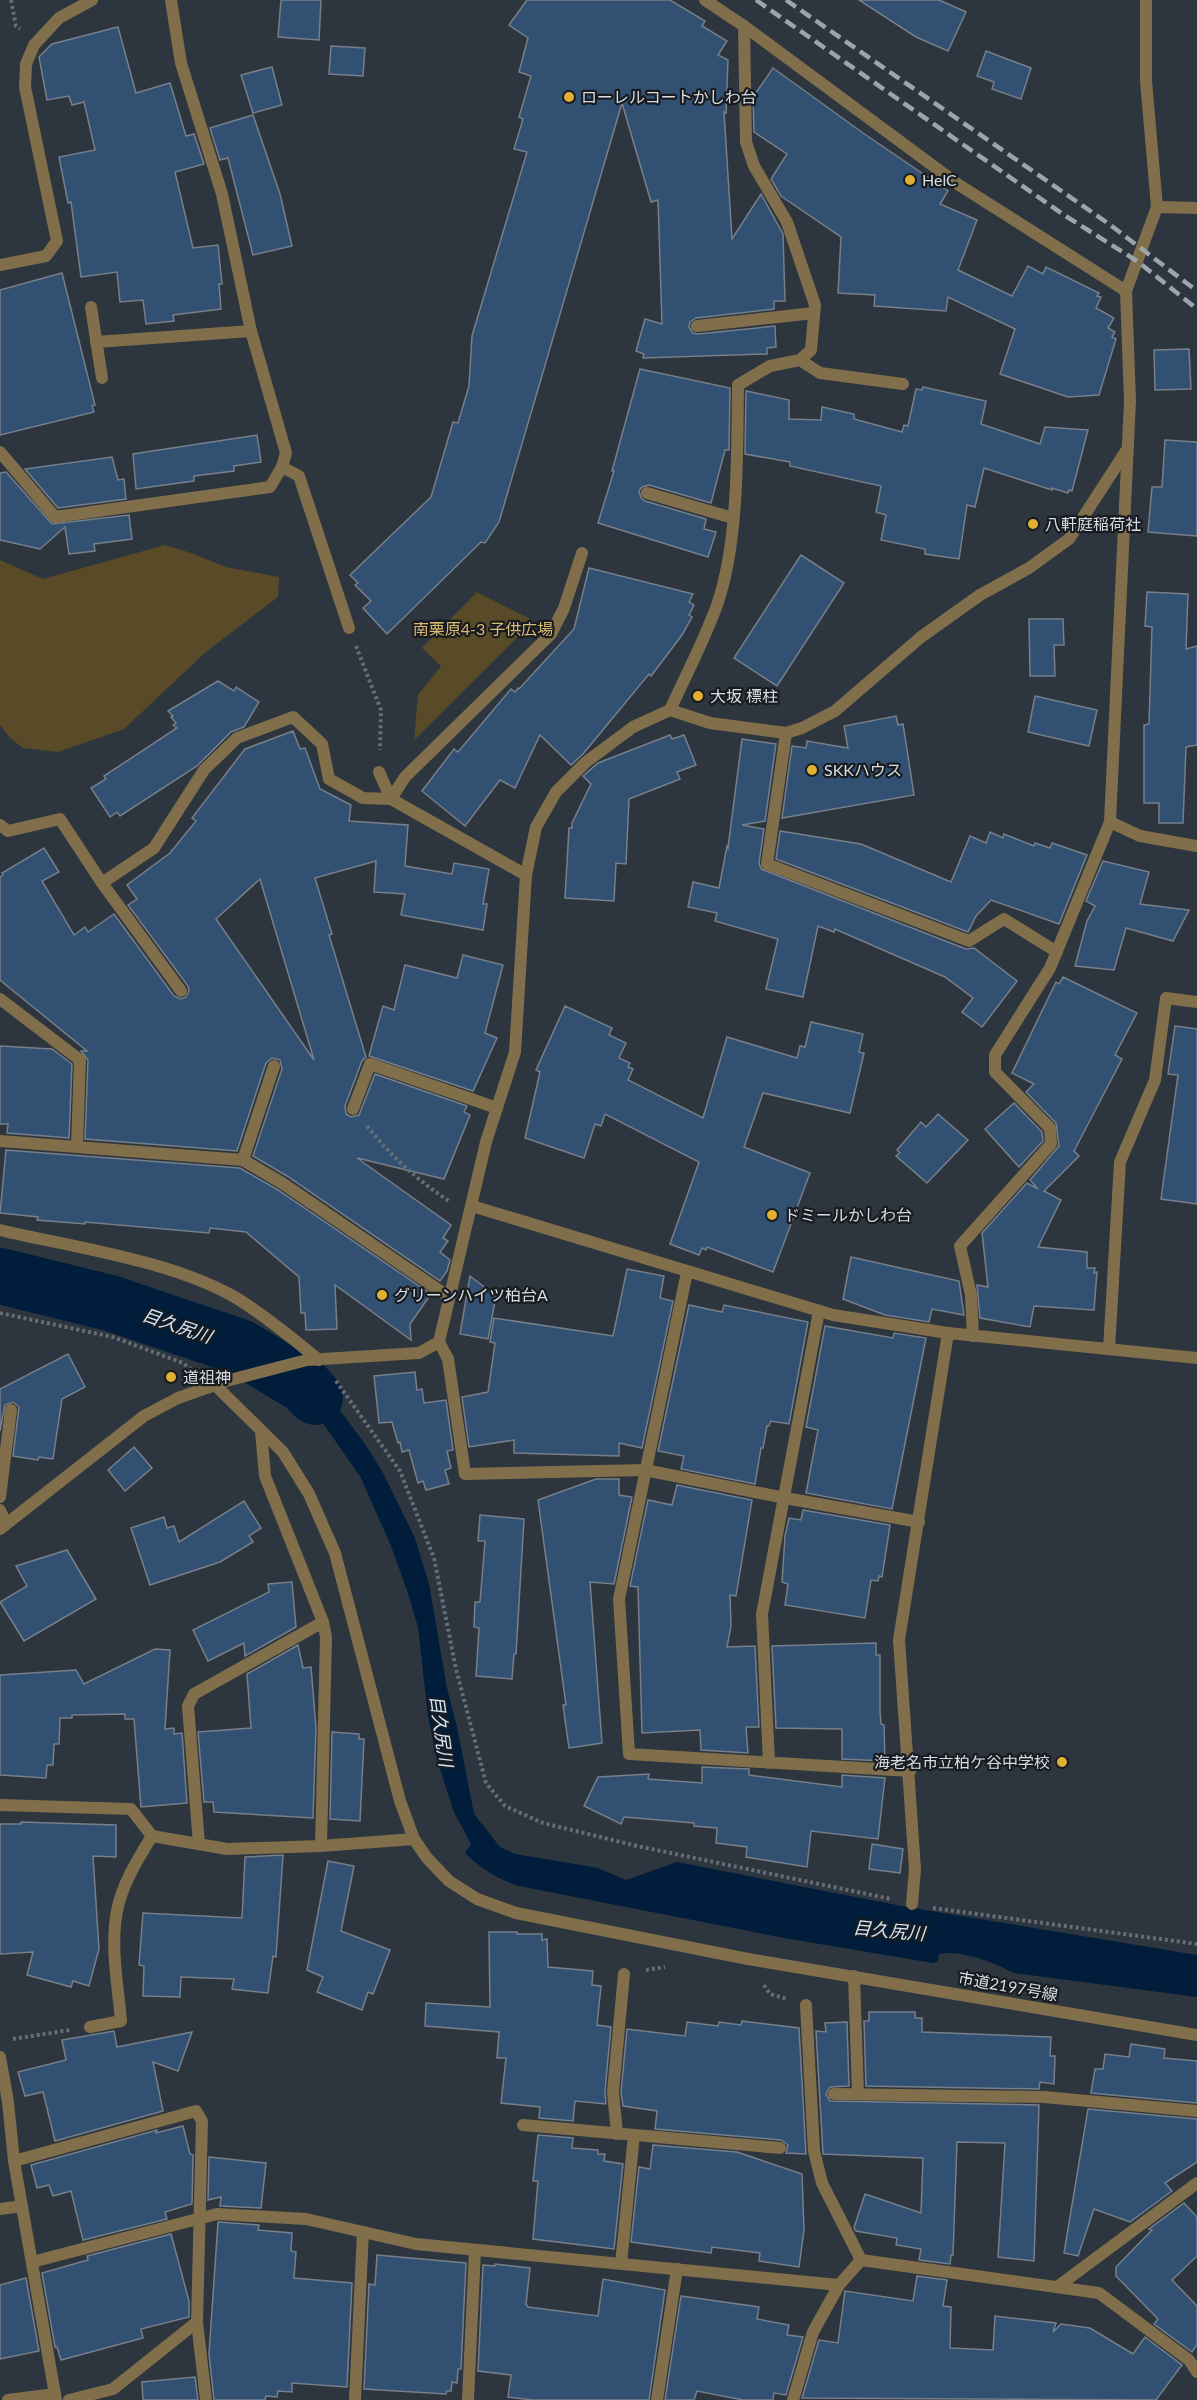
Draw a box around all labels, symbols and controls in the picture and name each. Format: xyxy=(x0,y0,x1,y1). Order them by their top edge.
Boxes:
place label: ローレルコートかしわ台 xyxy=(581,87,757,106)
marker: ローレルコートかしわ台 xyxy=(562,90,576,104)
place label: HelC xyxy=(922,170,957,189)
marker: HelC xyxy=(903,173,917,187)
place label: 八軒庭稲荷社 xyxy=(1045,514,1141,533)
marker: 八軒庭稲荷社 xyxy=(1026,517,1040,531)
park label: 南栗原4-3 子供広場 xyxy=(413,619,553,638)
place label: 大坂 標柱 xyxy=(710,686,778,705)
marker: 大坂 標柱 xyxy=(691,689,705,703)
place label: SKKハウス xyxy=(824,760,902,779)
marker: SKKハウス xyxy=(805,763,819,777)
place label: ドミールかしわ台 xyxy=(784,1205,912,1224)
marker: ドミールかしわ台 xyxy=(765,1208,779,1222)
place label: グリーンハイツ柏台A xyxy=(394,1285,548,1304)
marker: グリーンハイツ柏台A xyxy=(375,1288,389,1302)
water label: 目久尻川 xyxy=(140,1303,217,1348)
place label: 道祖神 xyxy=(183,1367,231,1386)
marker: 道祖神 xyxy=(164,1370,178,1384)
water label: 目久尻川 xyxy=(426,1694,458,1770)
place label: 海老名市立柏ケ谷中学校 xyxy=(874,1752,1050,1771)
marker: 海老名市立柏ケ谷中学校 xyxy=(1055,1755,1069,1769)
water label: 目久尻川 xyxy=(852,1916,928,1944)
street label: 市道2197号線 xyxy=(957,1967,1060,2004)

